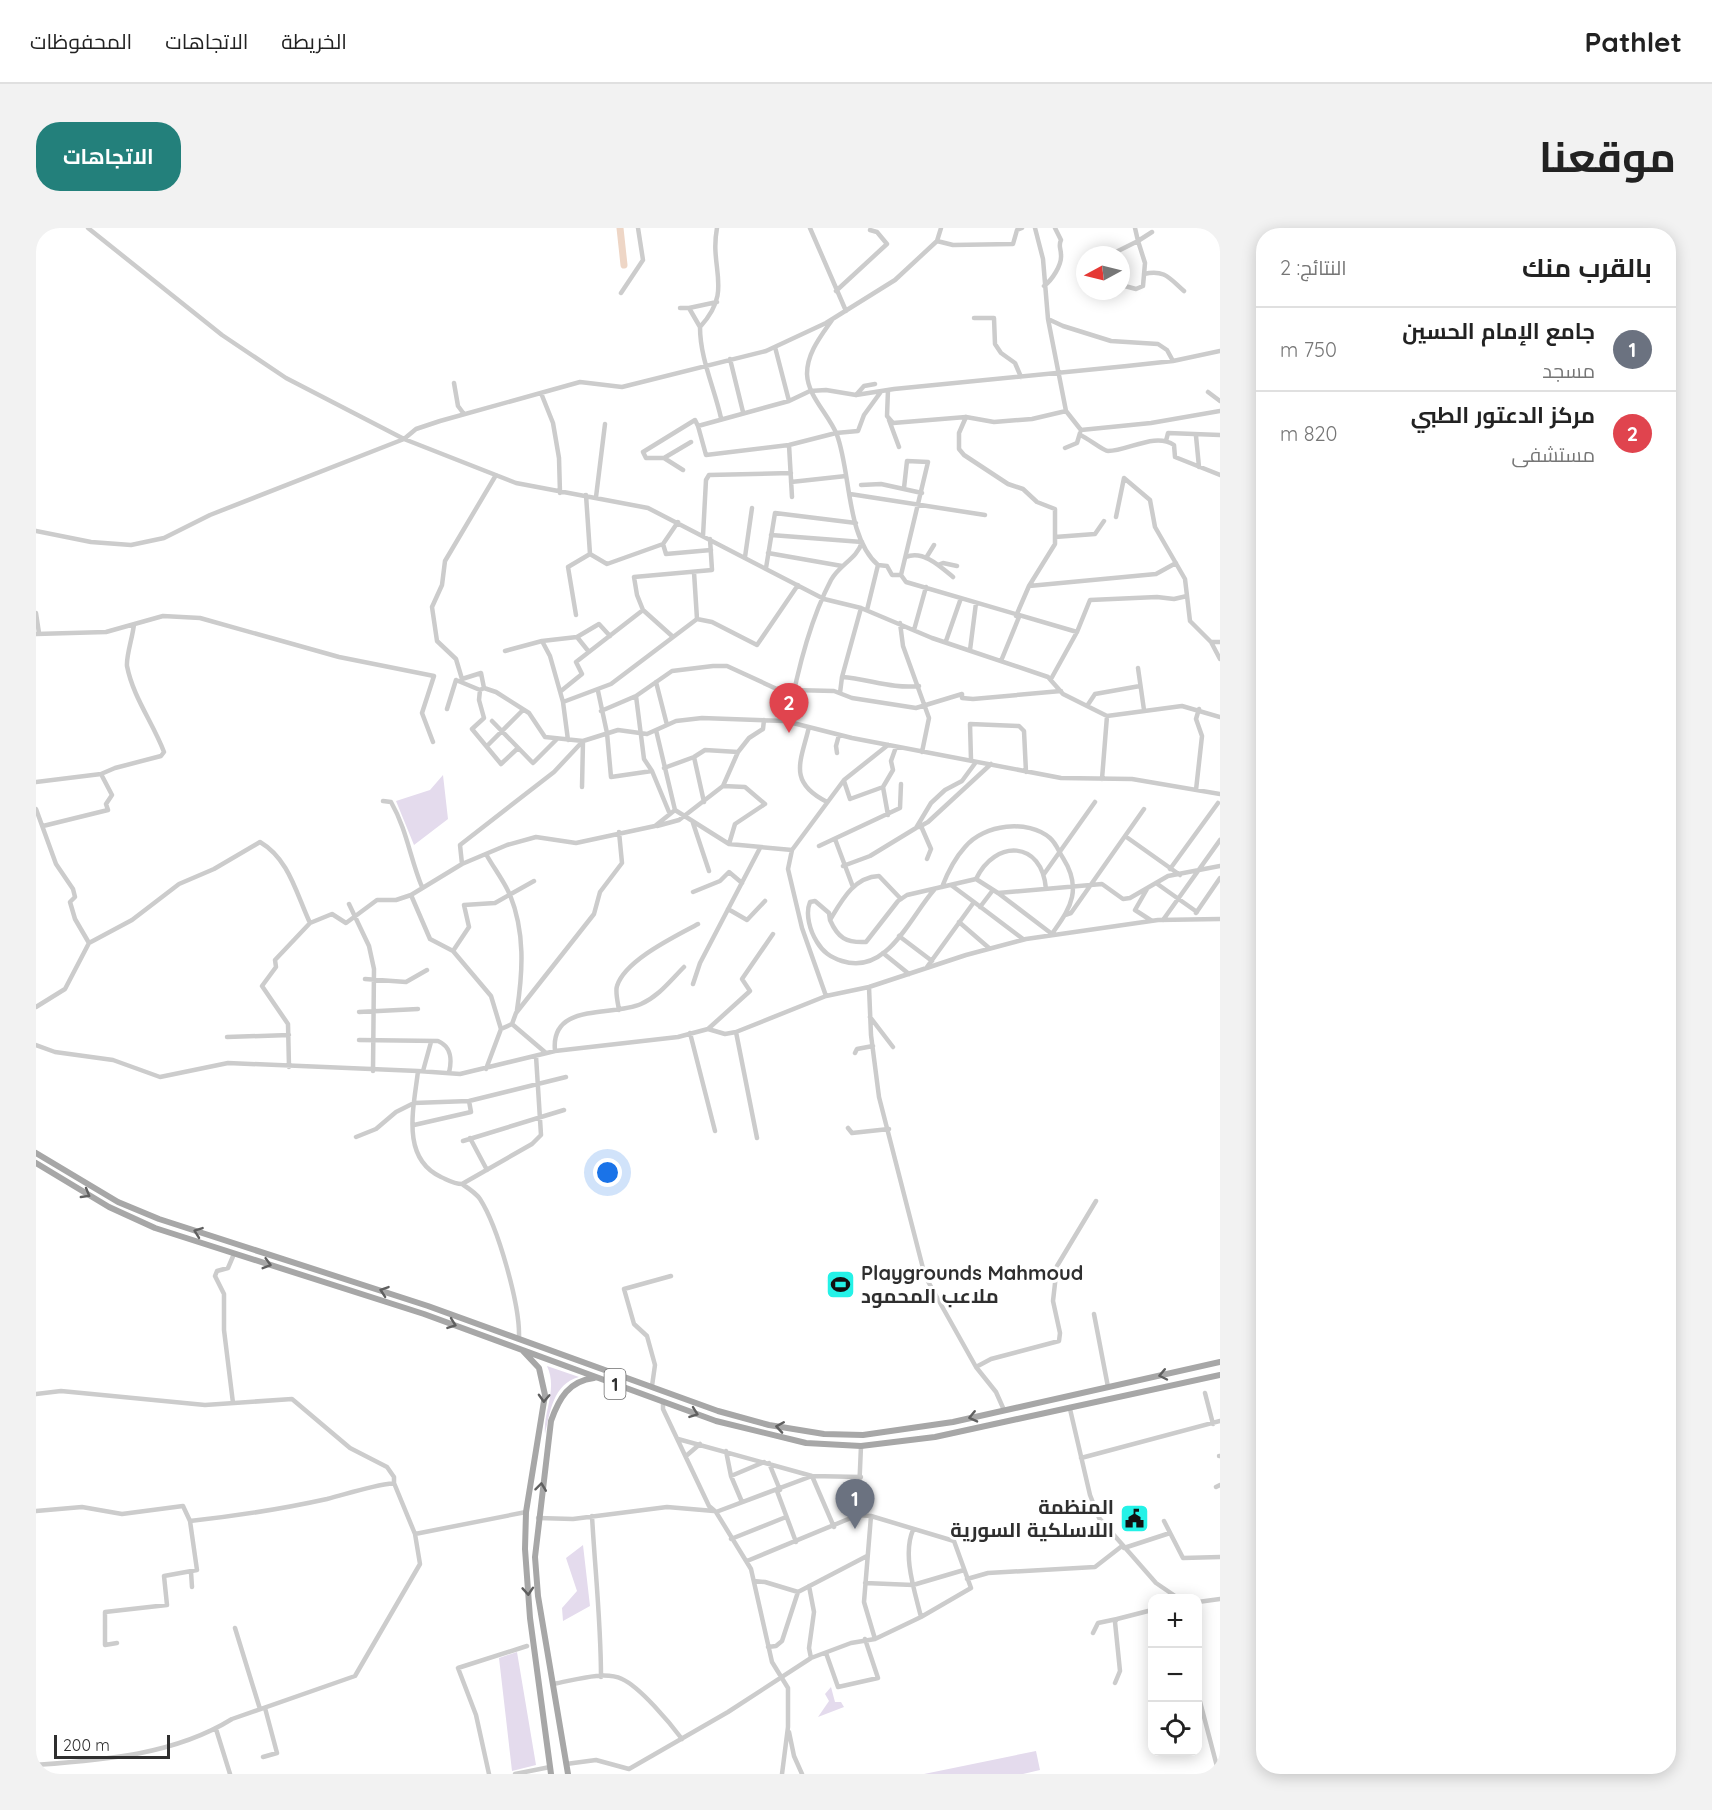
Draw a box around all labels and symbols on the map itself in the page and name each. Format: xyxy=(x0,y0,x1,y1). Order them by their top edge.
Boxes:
north arrow xyxy=(1076,246,1130,300)
pin: 2 xyxy=(770,684,808,733)
your location xyxy=(593,1158,622,1187)
one-way arrow xyxy=(80,1186,90,1198)
one-way arrow xyxy=(193,1227,204,1240)
one-way arrow xyxy=(261,1257,272,1269)
place label: Playgrounds Mahmoud ملاعب المحمود xyxy=(861,1260,1083,1308)
sports icon: Playgrounds Mahmoud ملاعب المحمود xyxy=(824,1268,856,1300)
one-way arrow xyxy=(379,1285,390,1298)
one-way arrow xyxy=(446,1317,457,1330)
one-way arrow xyxy=(1158,1368,1168,1381)
road number: 1 xyxy=(604,1369,626,1399)
one-way arrow xyxy=(538,1394,551,1403)
one-way arrow xyxy=(689,1406,699,1419)
one-way arrow xyxy=(968,1410,978,1423)
one-way arrow xyxy=(775,1422,784,1434)
pin: 1 xyxy=(836,1480,874,1529)
one-way arrow xyxy=(535,1483,547,1492)
place label: المنظمة اللاسلكية السورية xyxy=(950,1494,1114,1542)
public building icon: المنظمة اللاسلكية السورية xyxy=(1119,1502,1151,1534)
one-way arrow xyxy=(521,1587,534,1596)
scale bar xyxy=(54,1732,170,1760)

